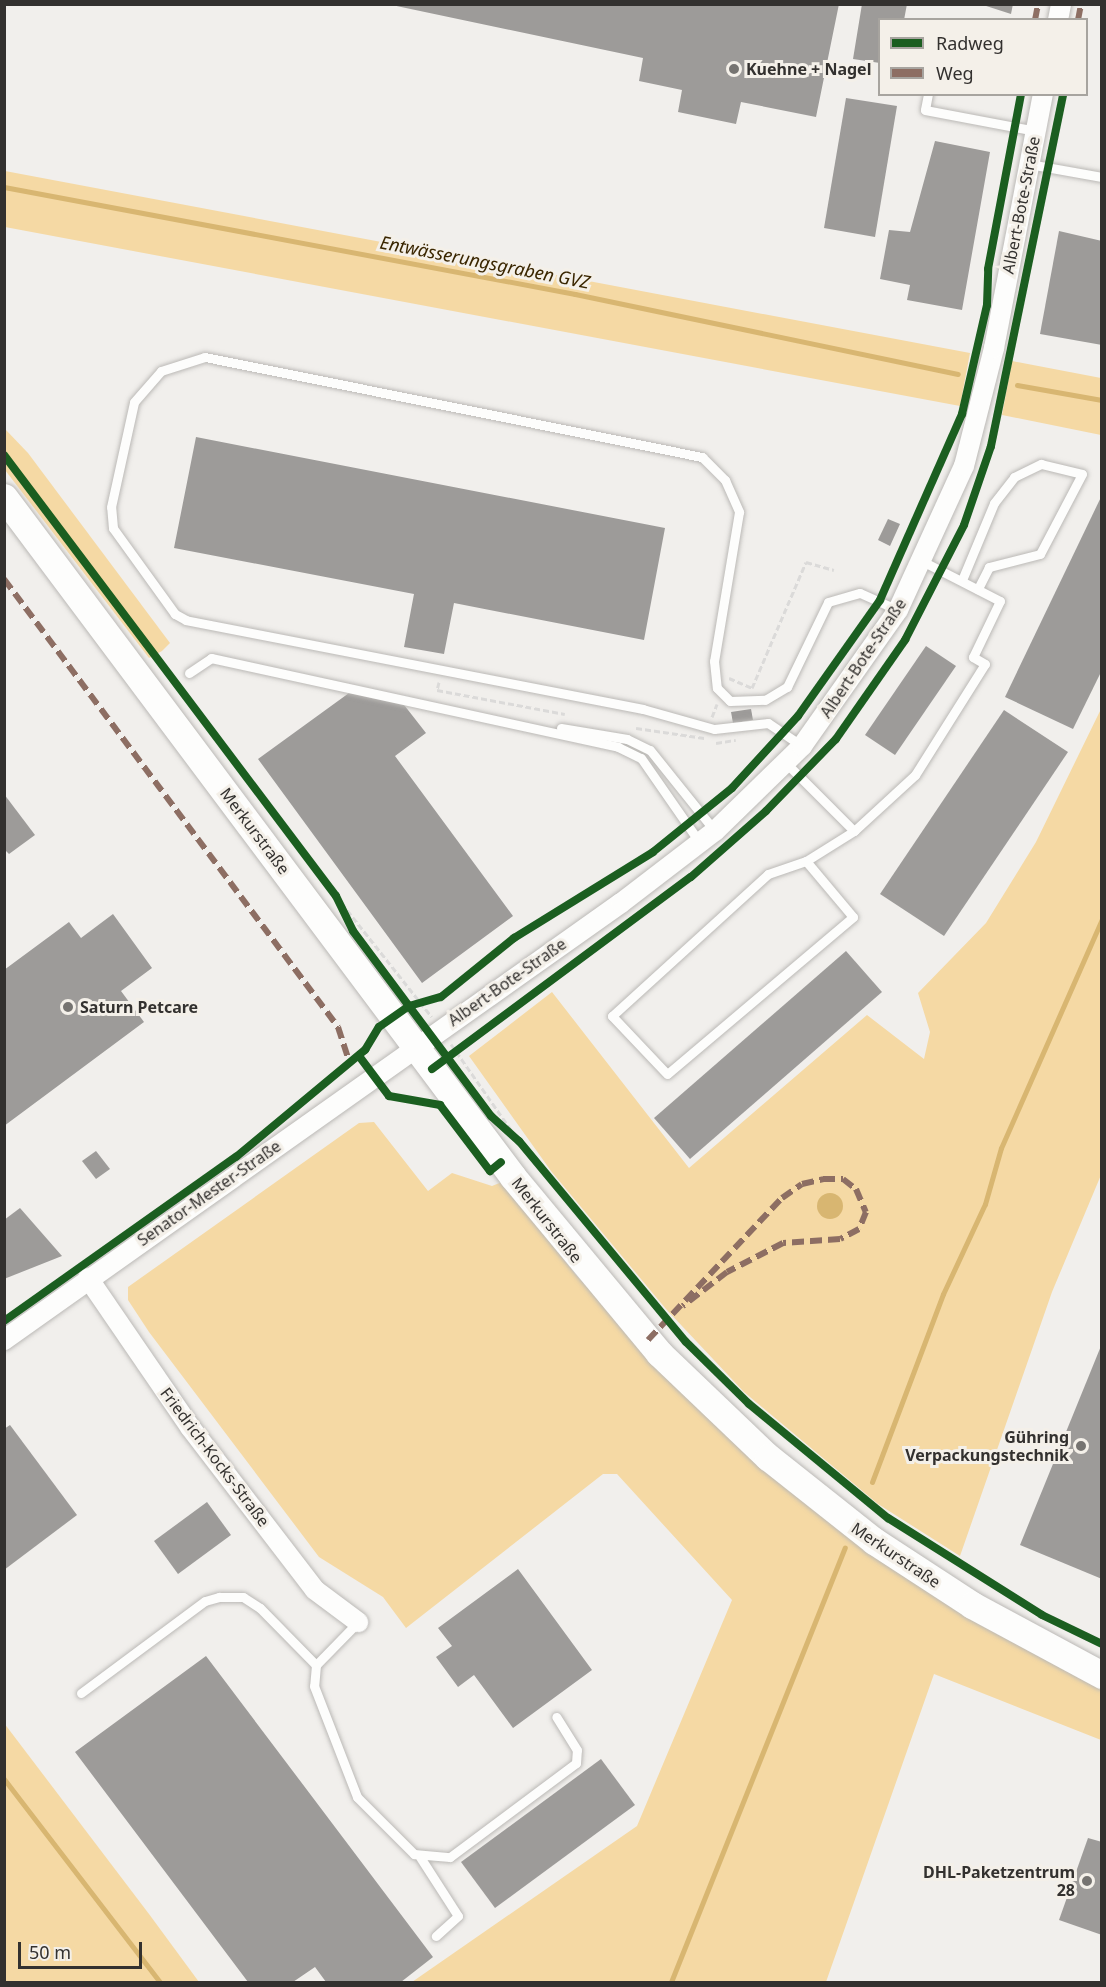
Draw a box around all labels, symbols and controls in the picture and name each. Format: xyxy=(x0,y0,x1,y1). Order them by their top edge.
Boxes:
legend xyxy=(878,18,1088,96)
text: Radweg xyxy=(936,31,1004,55)
place label: Kuehne + Nagel xyxy=(746,59,871,79)
text: Weg xyxy=(936,61,974,85)
marker: Kuehne + Nagel xyxy=(727,62,741,76)
street label: Albert-Bote-Straße xyxy=(998,135,1044,275)
water label: Entwässerungsgraben GVZ xyxy=(378,231,592,293)
street label: Albert-Bote-Straße xyxy=(816,595,910,721)
street label: Merkurstraße xyxy=(216,784,294,878)
street label: Albert-Bote-Straße xyxy=(444,934,570,1030)
place label: Saturn Petcare xyxy=(80,997,198,1017)
marker: Saturn Petcare xyxy=(61,1000,75,1014)
street label: Senator-Mester-Straße xyxy=(134,1136,284,1250)
street label: Merkurstraße xyxy=(508,1174,586,1266)
street label: Friedrich-Kocks-Straße xyxy=(157,1384,273,1530)
place label: Gühring Verpackungstechnik xyxy=(905,1427,1069,1465)
marker: Gühring Verpackungstechnik xyxy=(1074,1439,1088,1453)
street label: Merkurstraße xyxy=(848,1518,944,1592)
place label: DHL-Paketzentrum 28 xyxy=(923,1862,1075,1900)
marker: DHL-Paketzentrum 28 xyxy=(1080,1874,1094,1888)
scale bar xyxy=(21,1930,146,1968)
text: 50 m xyxy=(29,1940,71,1964)

